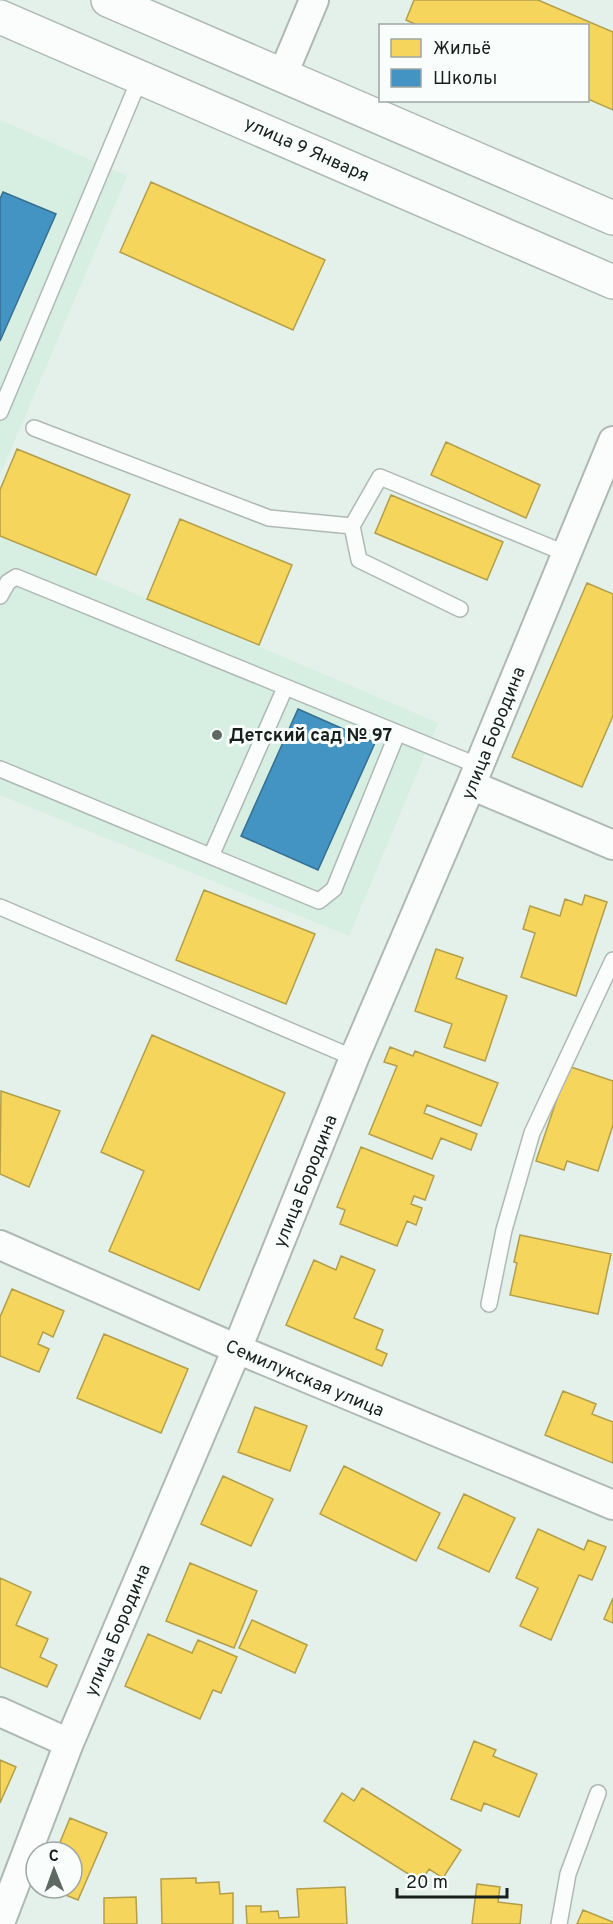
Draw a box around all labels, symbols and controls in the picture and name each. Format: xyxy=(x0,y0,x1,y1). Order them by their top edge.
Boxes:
legend xyxy=(379,24,589,102)
text: Жильё xyxy=(433,38,491,61)
text: Школы xyxy=(433,68,497,91)
street label: улица 9 Января xyxy=(240,113,372,188)
street label: улица Бородина xyxy=(457,664,532,803)
place label: Детский сад № 97 xyxy=(229,725,392,748)
marker: Детский сад № 97 xyxy=(210,728,224,742)
street label: улица Бородина xyxy=(269,1112,344,1251)
street label: Семилукская улица xyxy=(222,1336,387,1423)
street label: улица Бородина xyxy=(80,1561,157,1700)
north arrow xyxy=(24,1840,84,1900)
text: С xyxy=(48,1847,59,1867)
scale bar xyxy=(397,1861,506,1899)
text: 20 m xyxy=(406,1872,448,1895)

